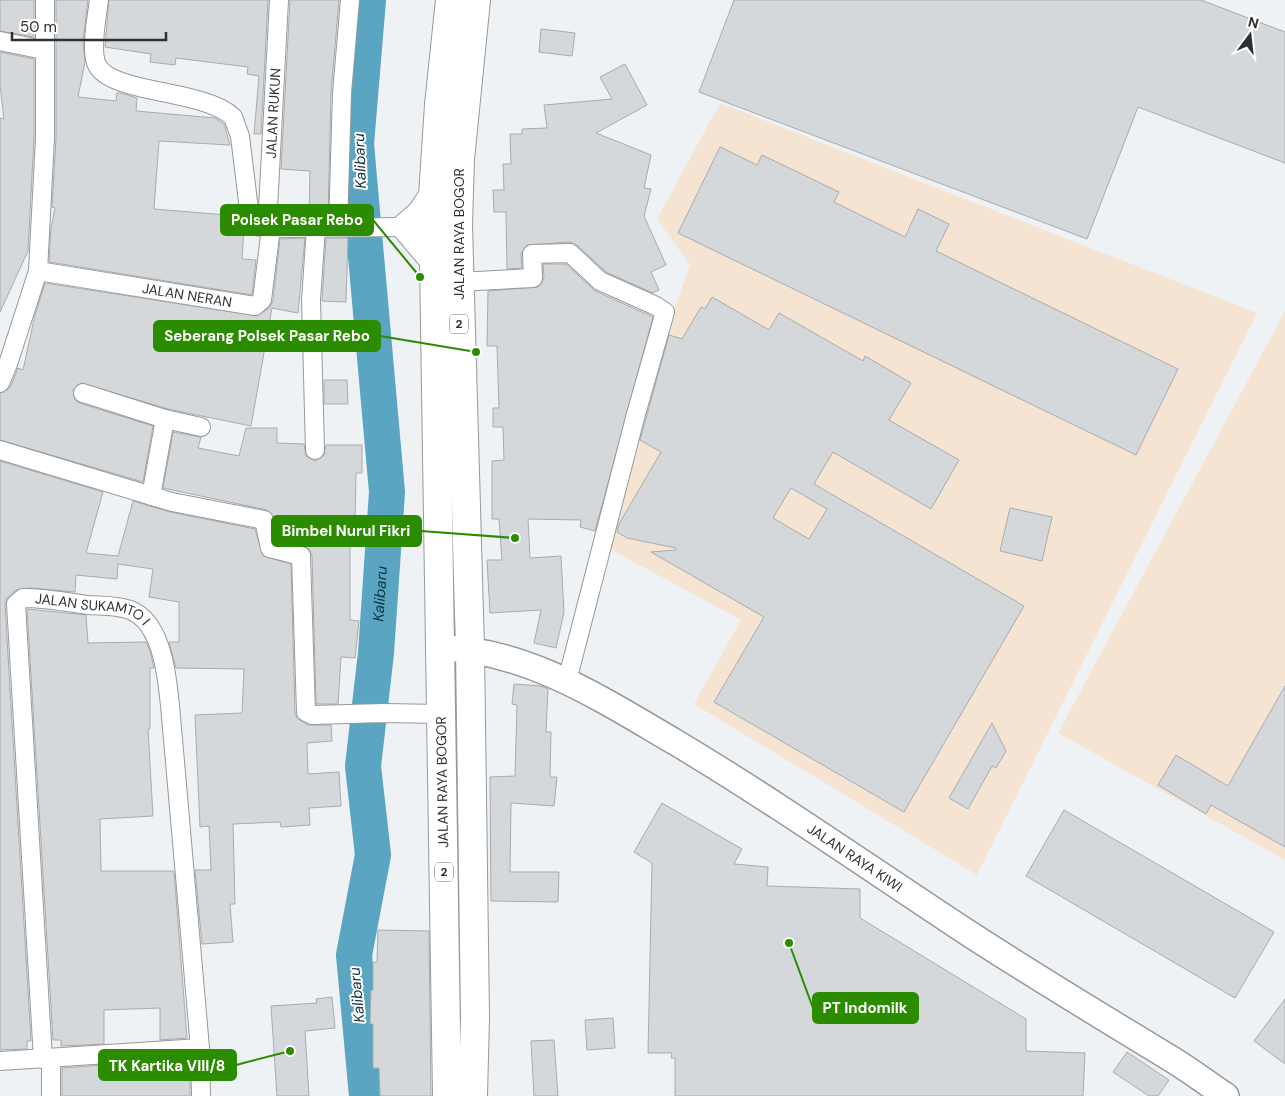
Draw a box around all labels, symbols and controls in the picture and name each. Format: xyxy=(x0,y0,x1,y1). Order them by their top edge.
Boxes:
scale bar xyxy=(12,10,166,42)
north arrow xyxy=(1225,10,1275,60)
text: N xyxy=(1246,12,1261,32)
text: 50 m xyxy=(20,17,57,37)
street label: JALAN RUKUN xyxy=(262,67,284,159)
water label: Kalibaru xyxy=(349,133,371,189)
street label: JALAN RAYA BOGOR xyxy=(450,168,468,300)
callout: Polsek Pasar Rebo xyxy=(221,205,373,235)
text: Polsek Pasar Rebo xyxy=(231,210,363,230)
street label: JALAN NERAN xyxy=(141,279,233,311)
road number: 2 xyxy=(450,314,468,334)
callout: Seberang Polsek Pasar Rebo xyxy=(154,321,380,351)
text: Seberang Polsek Pasar Rebo xyxy=(164,326,370,346)
callout: Bimbel Nurul Fikri xyxy=(272,516,421,546)
text: Bimbel Nurul Fikri xyxy=(282,521,410,541)
water label: Kalibaru xyxy=(368,565,392,622)
street label: JALAN SUKAMTO I xyxy=(34,589,154,629)
street label: JALAN RAYA BOGOR xyxy=(432,716,452,848)
street label: JALAN RAYA KIWI xyxy=(804,819,906,896)
road number: 2 xyxy=(435,862,453,882)
water label: Kalibaru xyxy=(345,966,369,1024)
callout: PT Indomilk xyxy=(813,993,918,1023)
text: PT Indomilk xyxy=(823,998,908,1018)
callout: TK Kartika VIII/8 xyxy=(99,1050,236,1080)
text: TK Kartika VIII/8 xyxy=(109,1056,225,1076)

